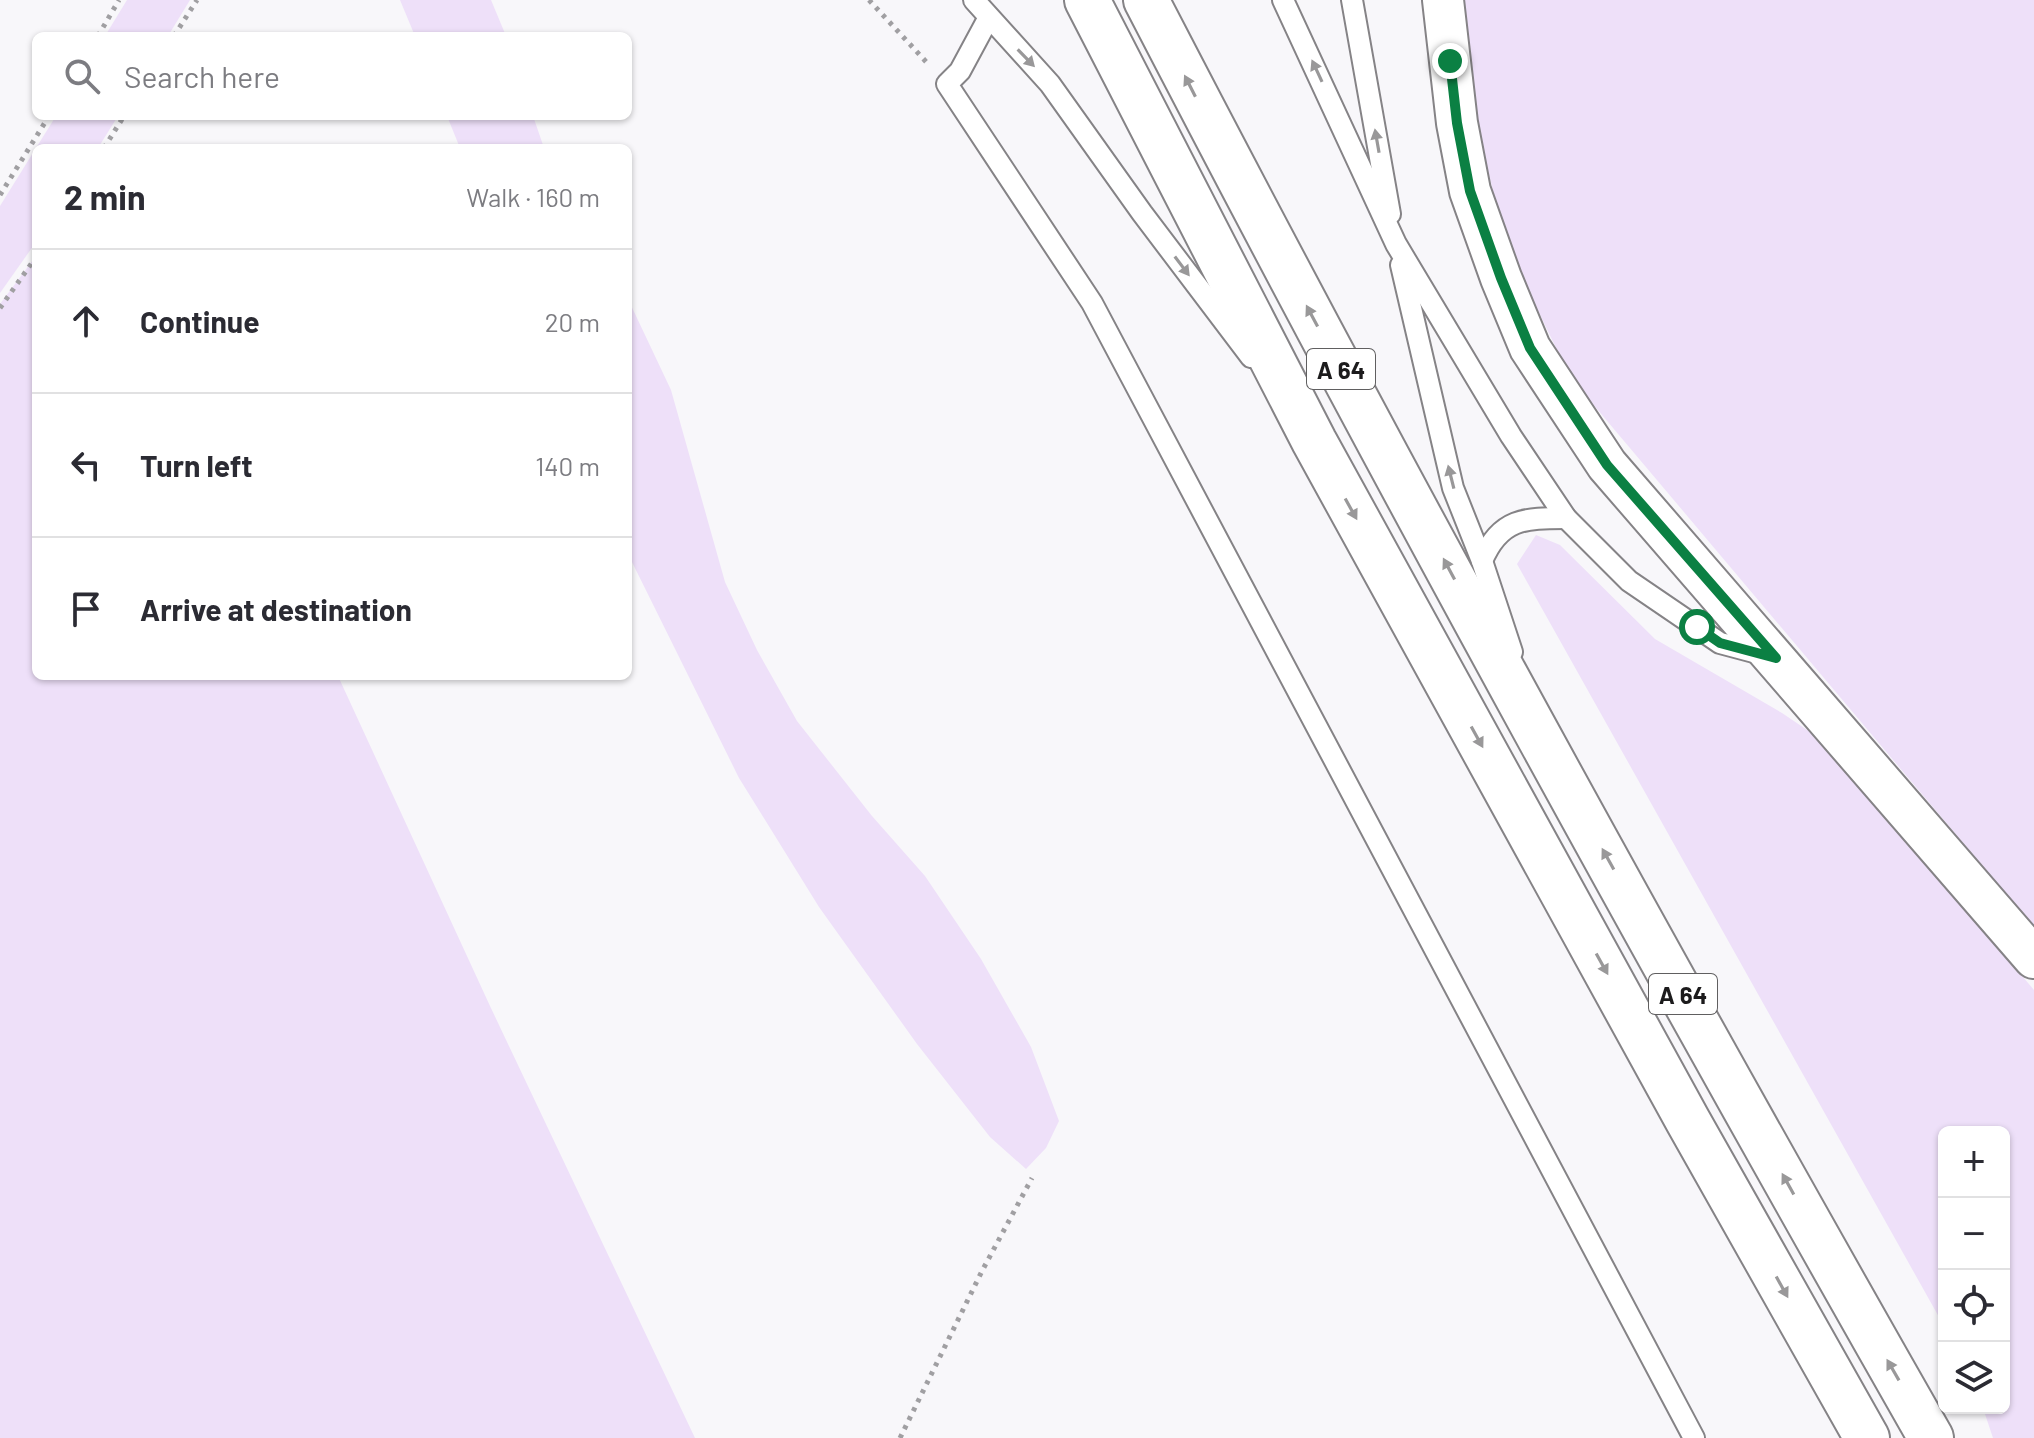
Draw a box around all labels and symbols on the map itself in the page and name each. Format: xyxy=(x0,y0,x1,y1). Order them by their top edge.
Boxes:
route end xyxy=(1432,43,1468,79)
one-way arrow xyxy=(1016,48,1035,67)
one-way arrow xyxy=(1310,59,1324,83)
one-way arrow xyxy=(1184,75,1198,97)
one-way arrow xyxy=(1371,128,1383,153)
one-way arrow xyxy=(1173,256,1189,276)
one-way arrow xyxy=(1305,304,1319,327)
road number: A 64 xyxy=(1307,349,1375,389)
one-way arrow xyxy=(1444,465,1456,490)
one-way arrow xyxy=(1344,498,1358,520)
one-way arrow xyxy=(1442,558,1456,580)
route start xyxy=(1679,609,1715,645)
one-way arrow xyxy=(1470,725,1483,748)
one-way arrow xyxy=(1601,848,1615,870)
one-way arrow xyxy=(1595,953,1609,976)
road number: A 64 xyxy=(1649,974,1717,1014)
one-way arrow xyxy=(1781,1173,1795,1196)
one-way arrow xyxy=(1775,1275,1788,1298)
one-way arrow xyxy=(1886,1359,1900,1381)

